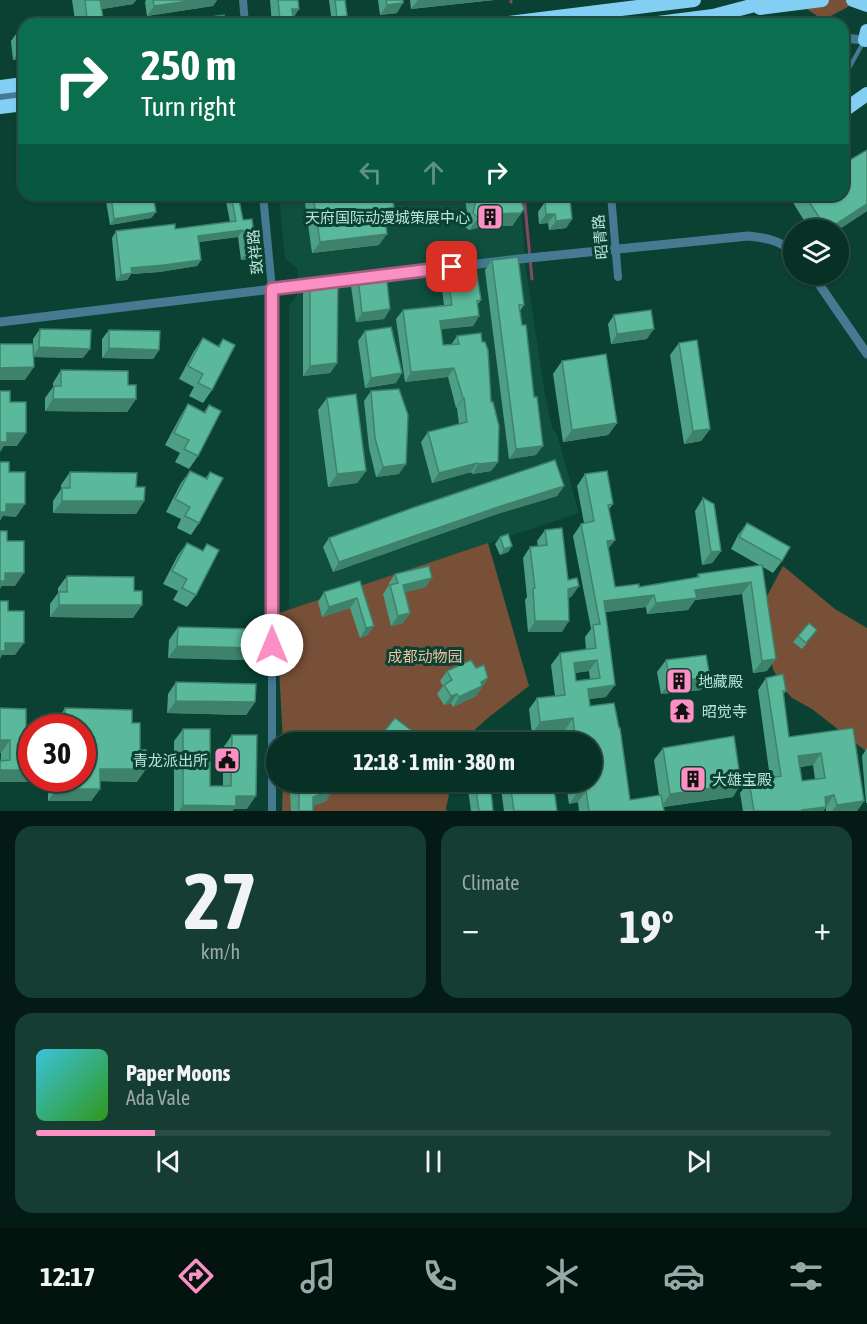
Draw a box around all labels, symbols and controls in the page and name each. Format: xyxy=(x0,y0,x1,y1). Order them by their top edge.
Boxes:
text: 250 m xyxy=(141,41,236,89)
icon: right xyxy=(42,42,120,120)
text: Turn right xyxy=(141,91,236,122)
icon: left xyxy=(354,156,387,189)
icon: ahead xyxy=(417,156,450,189)
icon: right xyxy=(480,156,513,189)
building icon: 天府国际动漫城策展中心 xyxy=(475,202,505,232)
place label: 天府国际动漫城策展中心 xyxy=(305,209,470,226)
street label: 昭青路 xyxy=(590,214,610,260)
map controls xyxy=(783,219,849,285)
button: layers xyxy=(783,219,849,285)
street label: 致祥路 xyxy=(244,229,266,275)
pin xyxy=(426,241,477,292)
icon: arrive xyxy=(435,250,468,283)
position arrow xyxy=(240,613,304,677)
park label: 成都动物园 xyxy=(387,648,463,665)
building icon: 地藏殿 xyxy=(664,666,694,696)
place label: 地藏殿 xyxy=(698,673,743,690)
temple icon: 昭觉寺 xyxy=(667,696,697,726)
place label: 昭觉寺 xyxy=(702,703,747,720)
speed limit sign: 30 xyxy=(18,714,96,792)
public building icon: 青龙派出所 xyxy=(212,745,242,775)
text: 12:18 · 1 min · 380 m xyxy=(353,749,515,775)
place label: 青龙派出所 xyxy=(133,752,208,769)
building icon: 大雄宝殿 xyxy=(678,764,708,794)
place label: 大雄宝殿 xyxy=(712,771,772,788)
text: 27 xyxy=(184,856,257,946)
text: Climate xyxy=(462,871,519,894)
text: 19° xyxy=(619,901,674,953)
text: − xyxy=(462,909,479,947)
text: + xyxy=(814,909,831,947)
text: km/h xyxy=(201,940,240,963)
text: Paper Moons xyxy=(126,1060,230,1086)
text: Ada Vale xyxy=(126,1086,190,1109)
icon: previous xyxy=(152,1145,185,1178)
icon: pause xyxy=(417,1145,450,1178)
icon: next xyxy=(682,1145,715,1178)
icon: directions xyxy=(175,1255,217,1297)
icon: music xyxy=(297,1255,339,1297)
icon: phone xyxy=(419,1255,461,1297)
icon: climate xyxy=(541,1255,583,1297)
icon: car xyxy=(663,1255,705,1297)
icon: filters xyxy=(785,1255,827,1297)
text: 12:17 xyxy=(40,1261,96,1292)

